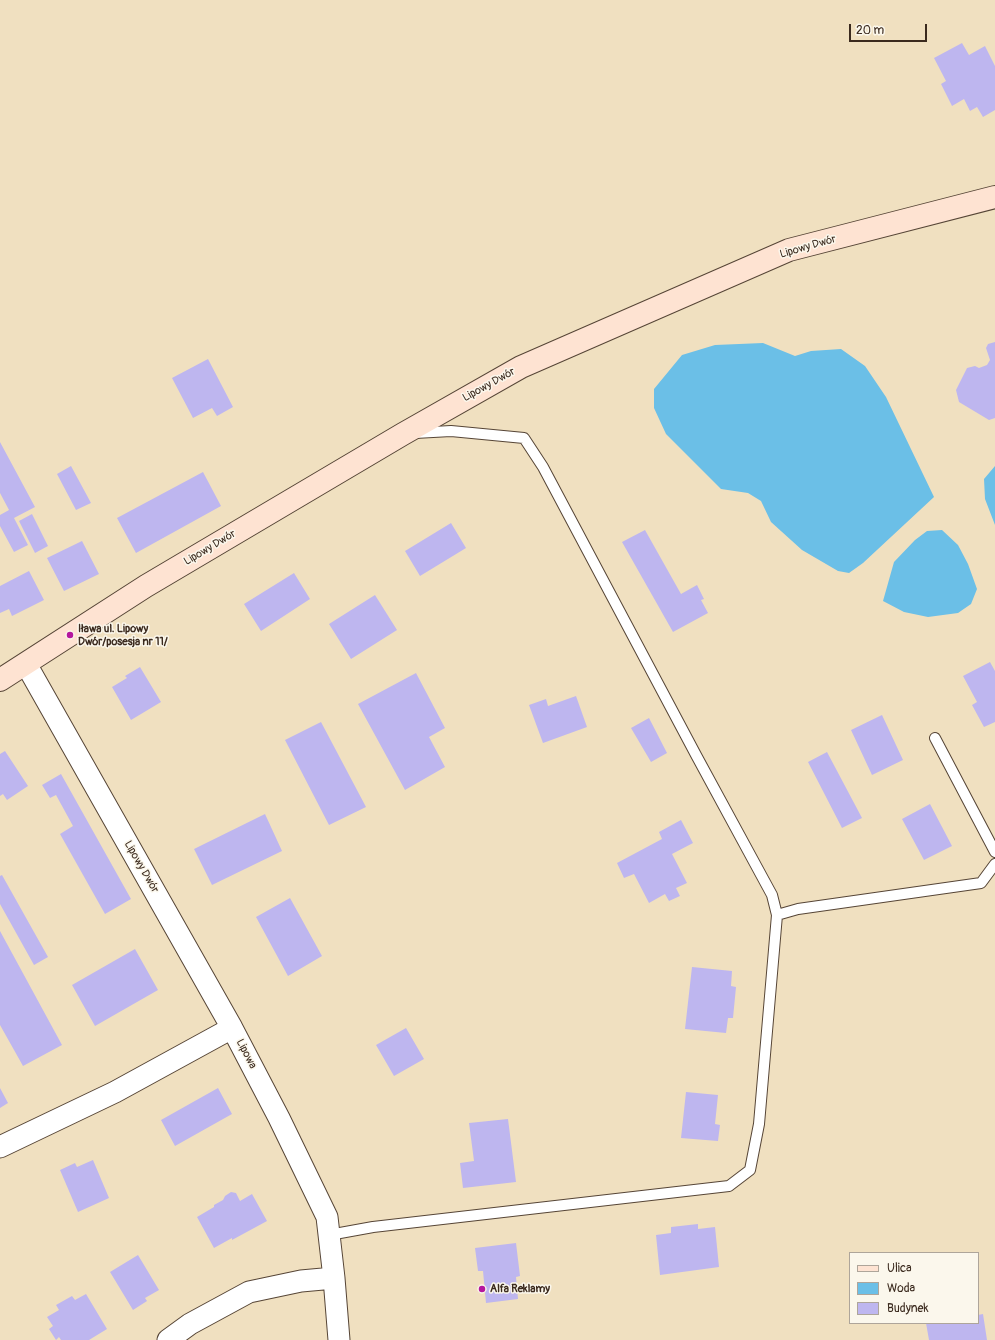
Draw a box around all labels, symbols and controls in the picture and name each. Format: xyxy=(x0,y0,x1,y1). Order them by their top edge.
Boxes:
scale bar xyxy=(851,16,929,42)
text: 20 m xyxy=(856,23,884,38)
street label: Lipowy Dwór xyxy=(778,233,838,261)
street label: Lipowy Dwór xyxy=(460,365,518,405)
street label: Lipowy Dwór xyxy=(182,527,238,569)
place label: Iława ul. Lipowy Dwór/posesja nr 11/ xyxy=(78,622,168,648)
marker: Iława ul. Lipowy Dwór/posesja nr 11/ xyxy=(65,630,75,640)
street label: Lipowy Dwór xyxy=(121,839,161,895)
street label: Lipowa xyxy=(233,1037,259,1071)
legend xyxy=(849,1252,979,1324)
text: Ulica xyxy=(887,1261,912,1276)
text: Woda xyxy=(887,1281,915,1296)
place label: Alfa Reklamy xyxy=(490,1282,550,1296)
marker: Alfa Reklamy xyxy=(477,1284,487,1294)
text: Budynek xyxy=(887,1301,929,1316)

